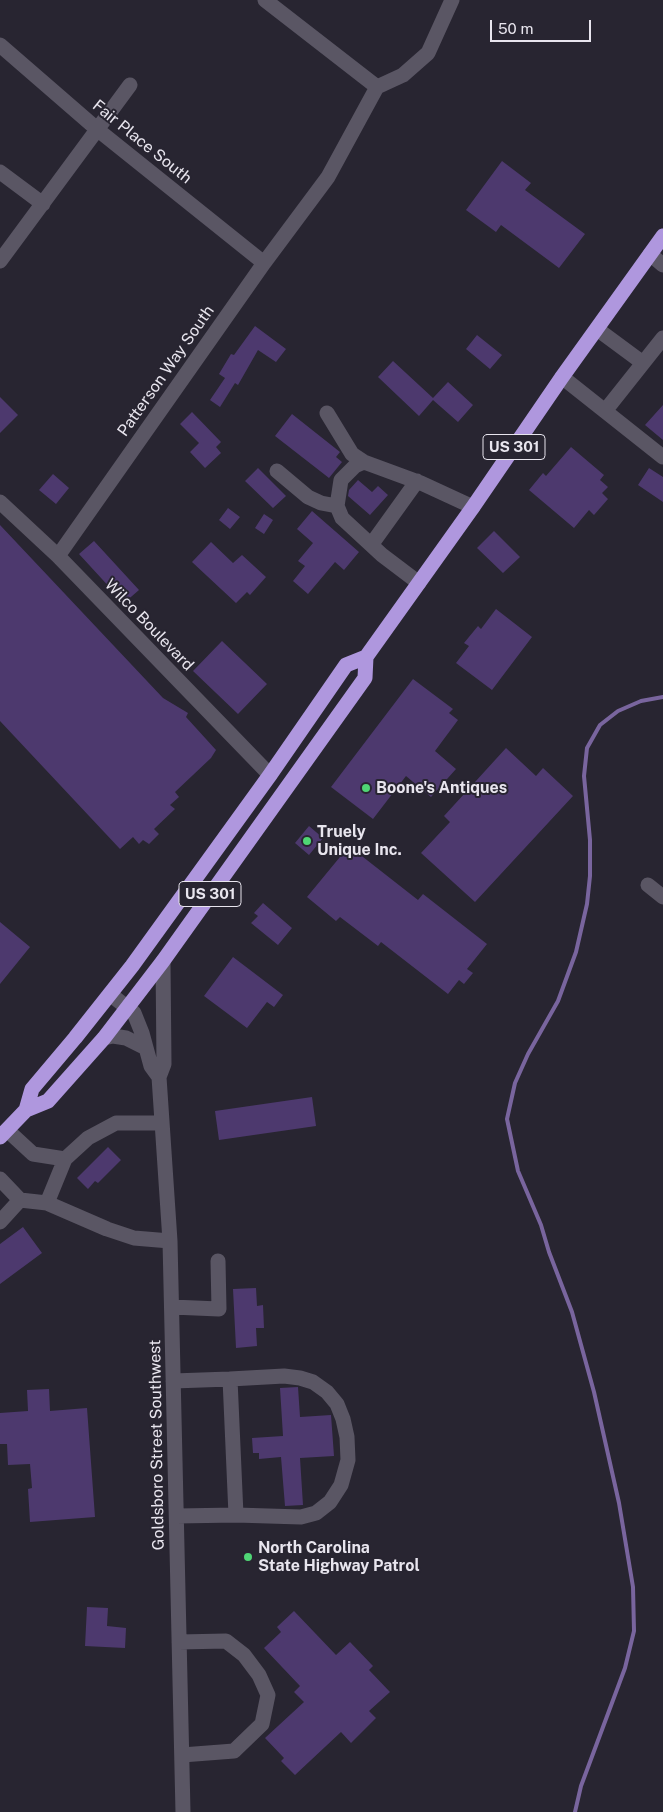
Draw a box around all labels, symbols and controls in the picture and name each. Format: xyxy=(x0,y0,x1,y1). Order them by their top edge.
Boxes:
scale bar xyxy=(493,10,594,42)
text: 50 m xyxy=(498,20,533,37)
street label: Fair Place South xyxy=(88,96,196,188)
street label: Patterson Way South xyxy=(114,302,218,440)
road number: US 301 xyxy=(483,434,545,460)
street label: Wilco Boulevard xyxy=(100,575,198,675)
place label: Boone's Antiques xyxy=(376,778,507,798)
marker: Boone's Antiques xyxy=(360,782,372,794)
place label: Truely Unique Inc. xyxy=(317,822,402,860)
marker: Truely Unique Inc. xyxy=(301,835,313,847)
road number: US 301 xyxy=(179,882,241,906)
street label: Goldsboro Street Southwest xyxy=(146,1339,168,1551)
place label: North Carolina State Highway Patrol xyxy=(258,1538,420,1576)
marker: North Carolina State Highway Patrol xyxy=(242,1551,254,1563)

